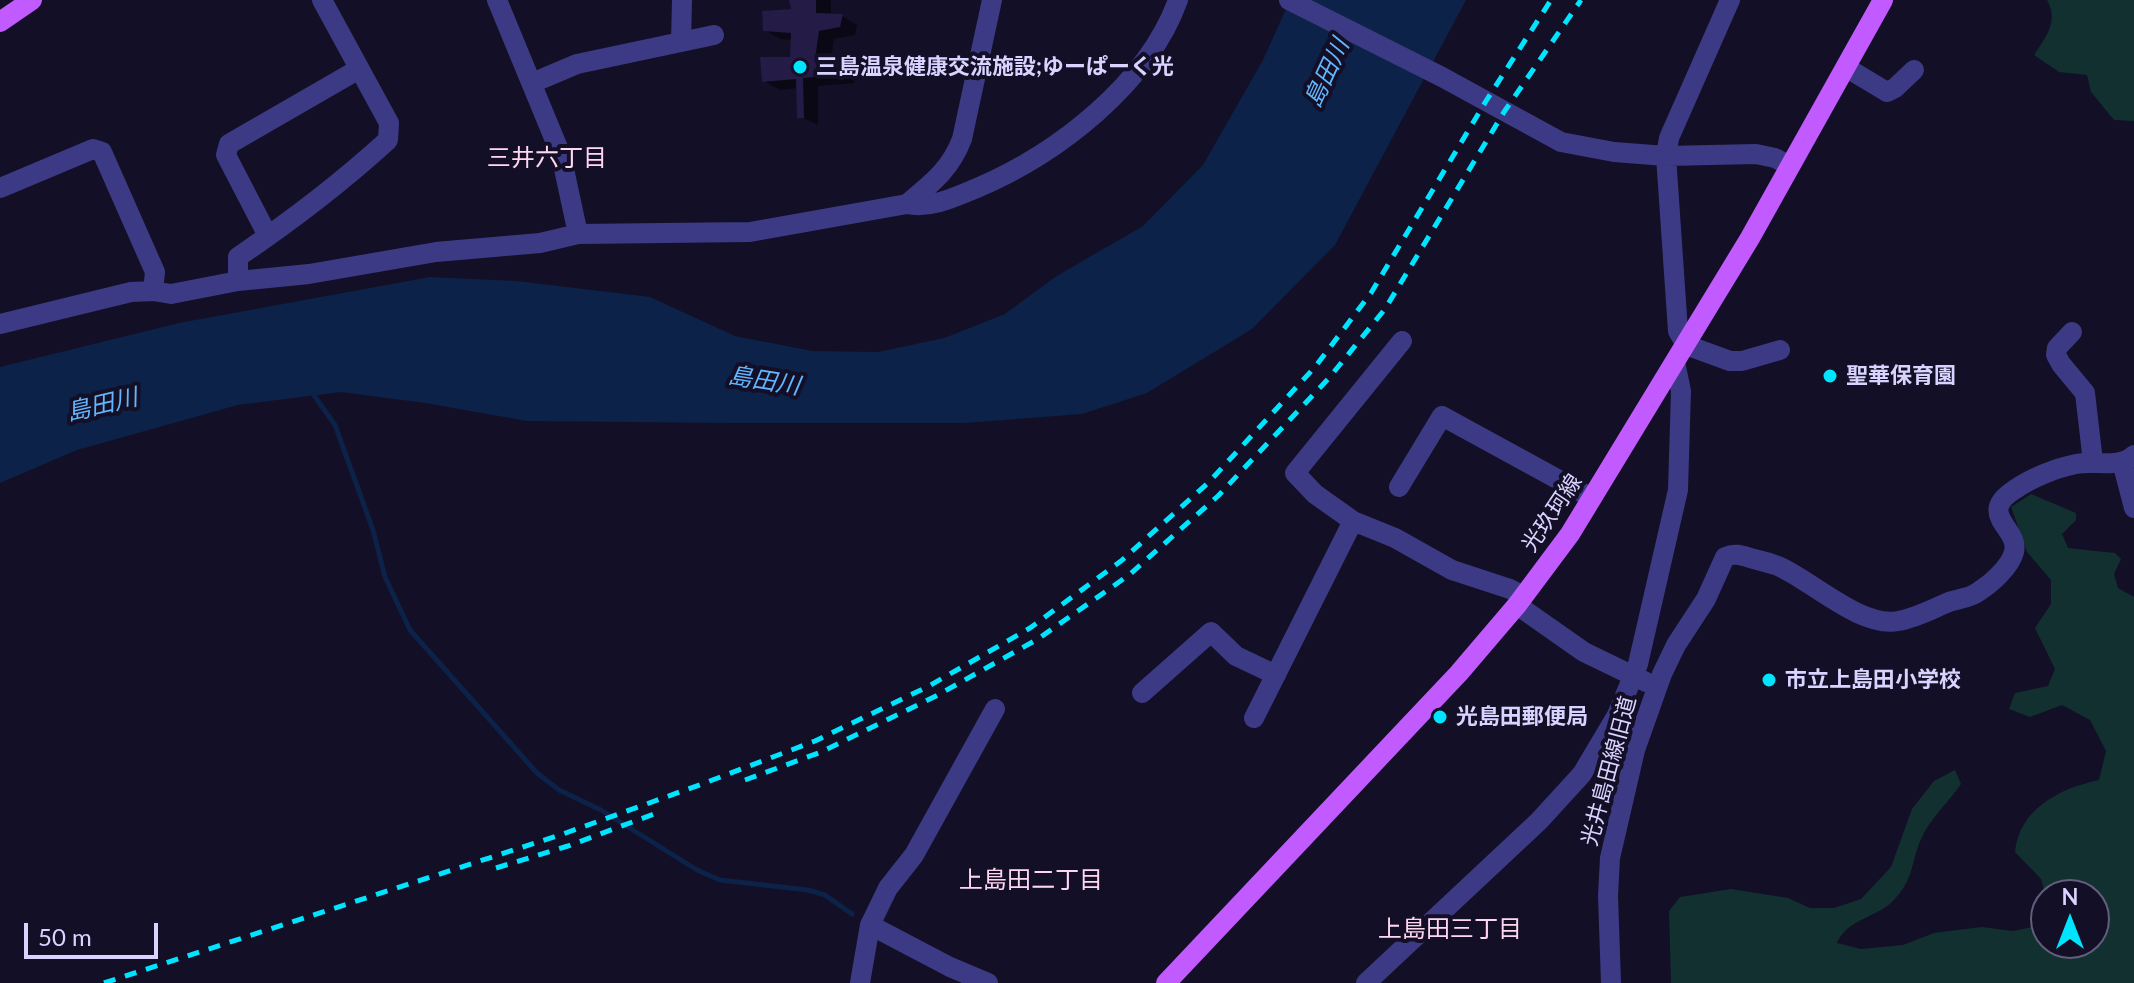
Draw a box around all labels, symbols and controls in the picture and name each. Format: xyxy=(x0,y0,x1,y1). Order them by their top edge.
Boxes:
water label: 島田川 xyxy=(1299,34,1355,112)
place label: 三島温泉健康交流施設;ゆーぱーく光 xyxy=(816,54,1174,80)
marker: 三島温泉健康交流施設;ゆーぱーく光 xyxy=(791,58,809,76)
district label: 三井六丁目 xyxy=(487,144,607,172)
water label: 島田川 xyxy=(726,361,802,401)
place label: 聖華保育園 xyxy=(1846,363,1956,389)
marker: 聖華保育園 xyxy=(1821,367,1839,385)
water label: 島田川 xyxy=(64,383,140,427)
street label: 光玖珂線 xyxy=(1516,469,1588,557)
place label: 市立上島田小学校 xyxy=(1785,667,1961,693)
marker: 市立上島田小学校 xyxy=(1760,671,1778,689)
street label: 光井島田線旧道 xyxy=(1576,693,1642,849)
place label: 光島田郵便局 xyxy=(1456,704,1588,730)
marker: 光島田郵便局 xyxy=(1431,708,1449,726)
district label: 上島田二丁目 xyxy=(959,866,1103,894)
north arrow xyxy=(2030,879,2110,959)
text: N xyxy=(2062,883,2078,910)
scale bar xyxy=(28,907,162,957)
district label: 上島田三丁目 xyxy=(1378,915,1522,943)
text: 50 m xyxy=(38,922,92,951)

